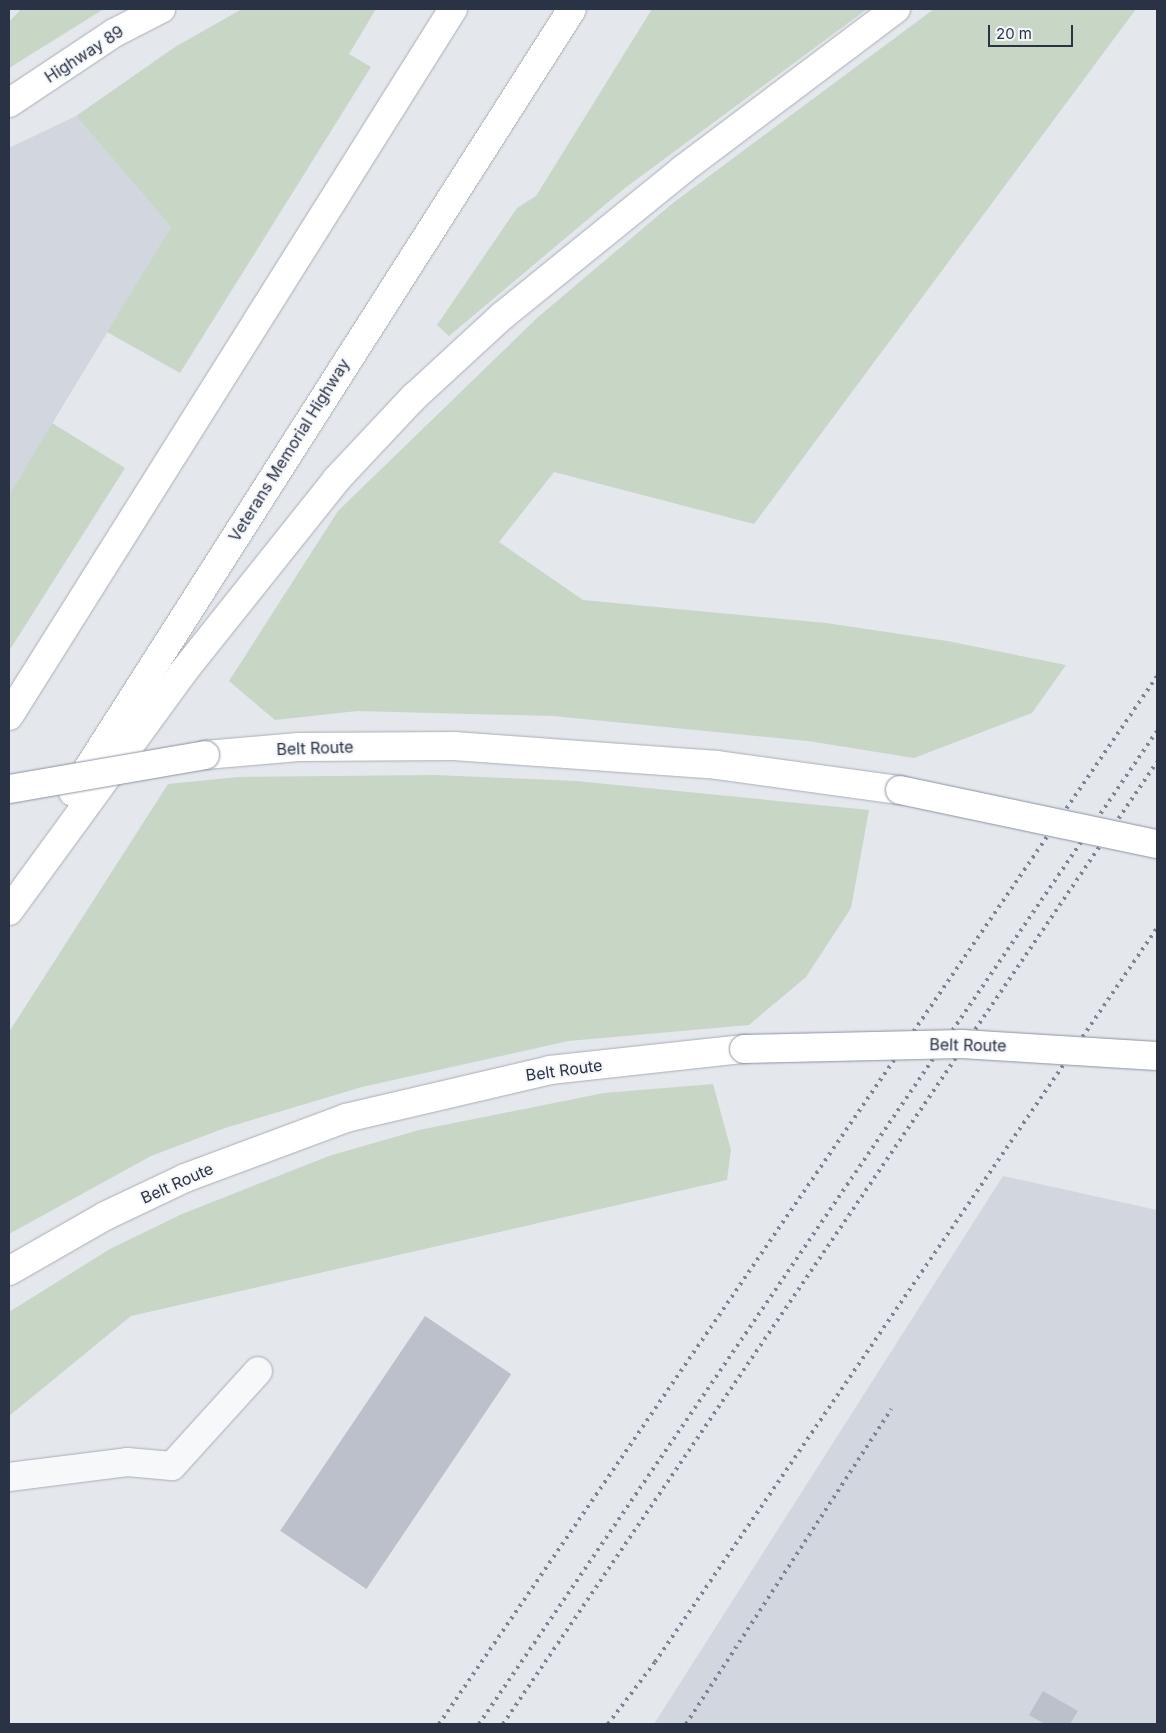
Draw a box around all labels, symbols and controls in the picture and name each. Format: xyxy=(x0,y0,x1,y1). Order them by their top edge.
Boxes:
scale bar xyxy=(991,15,1076,47)
street label: Highway 89 xyxy=(41,21,127,87)
text: 20 m xyxy=(996,24,1032,43)
street label: Veterans Memorial Highway xyxy=(225,355,353,545)
street label: Belt Route xyxy=(276,737,354,759)
street label: Belt Route xyxy=(929,1035,1007,1055)
street label: Belt Route xyxy=(524,1055,604,1085)
street label: Belt Route xyxy=(138,1159,216,1207)

